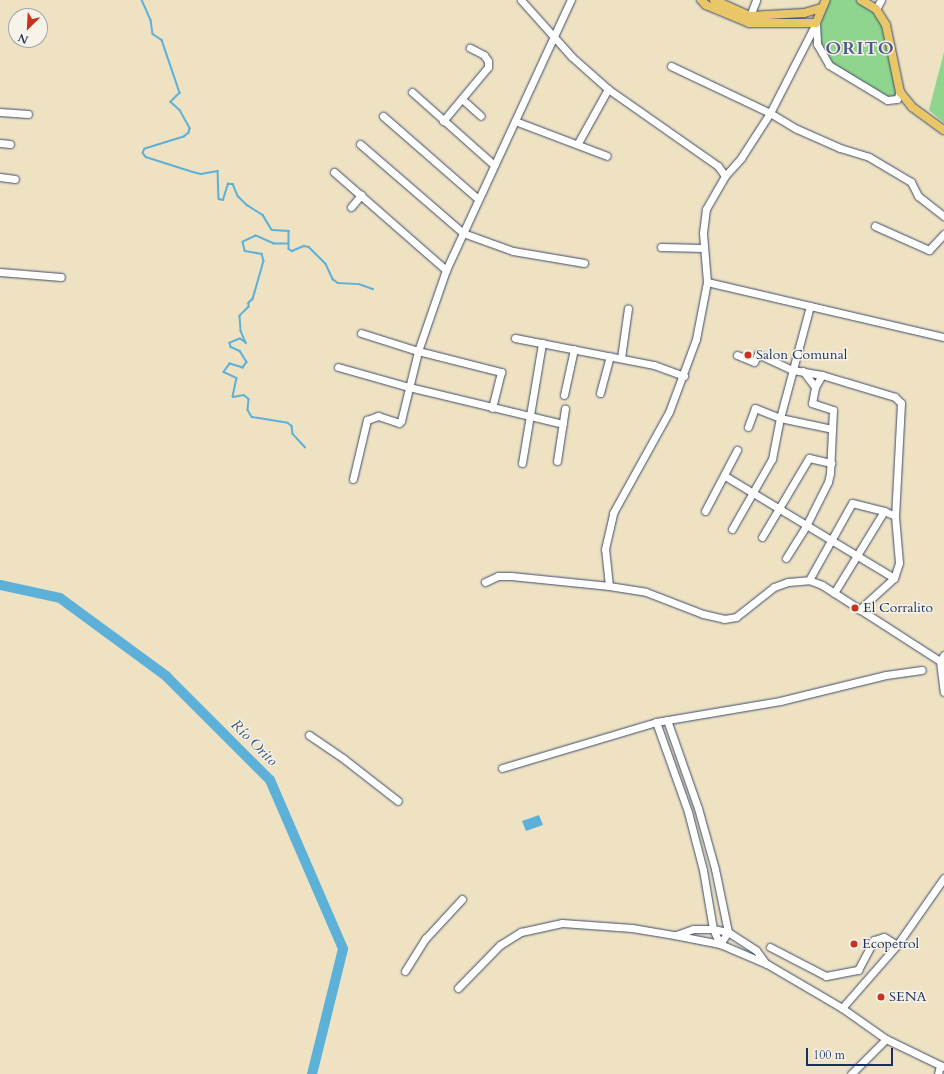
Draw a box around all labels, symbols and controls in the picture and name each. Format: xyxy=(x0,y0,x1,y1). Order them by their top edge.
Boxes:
north arrow xyxy=(8,8,48,48)
text: N xyxy=(16,30,31,47)
district label: ORITO xyxy=(825,38,895,60)
place label: Salon Comunal xyxy=(756,347,847,363)
marker: Salon Comunal xyxy=(743,350,753,360)
place label: El Corralito xyxy=(863,600,933,616)
marker: El Corralito xyxy=(850,603,860,613)
water label: Río Orito xyxy=(227,716,281,770)
place label: Ecopetrol xyxy=(862,936,919,952)
marker: Ecopetrol xyxy=(849,939,859,949)
place label: SENA xyxy=(889,989,927,1005)
marker: SENA xyxy=(876,992,886,1002)
scale bar xyxy=(808,1040,895,1066)
text: 100 m xyxy=(813,1047,845,1063)

